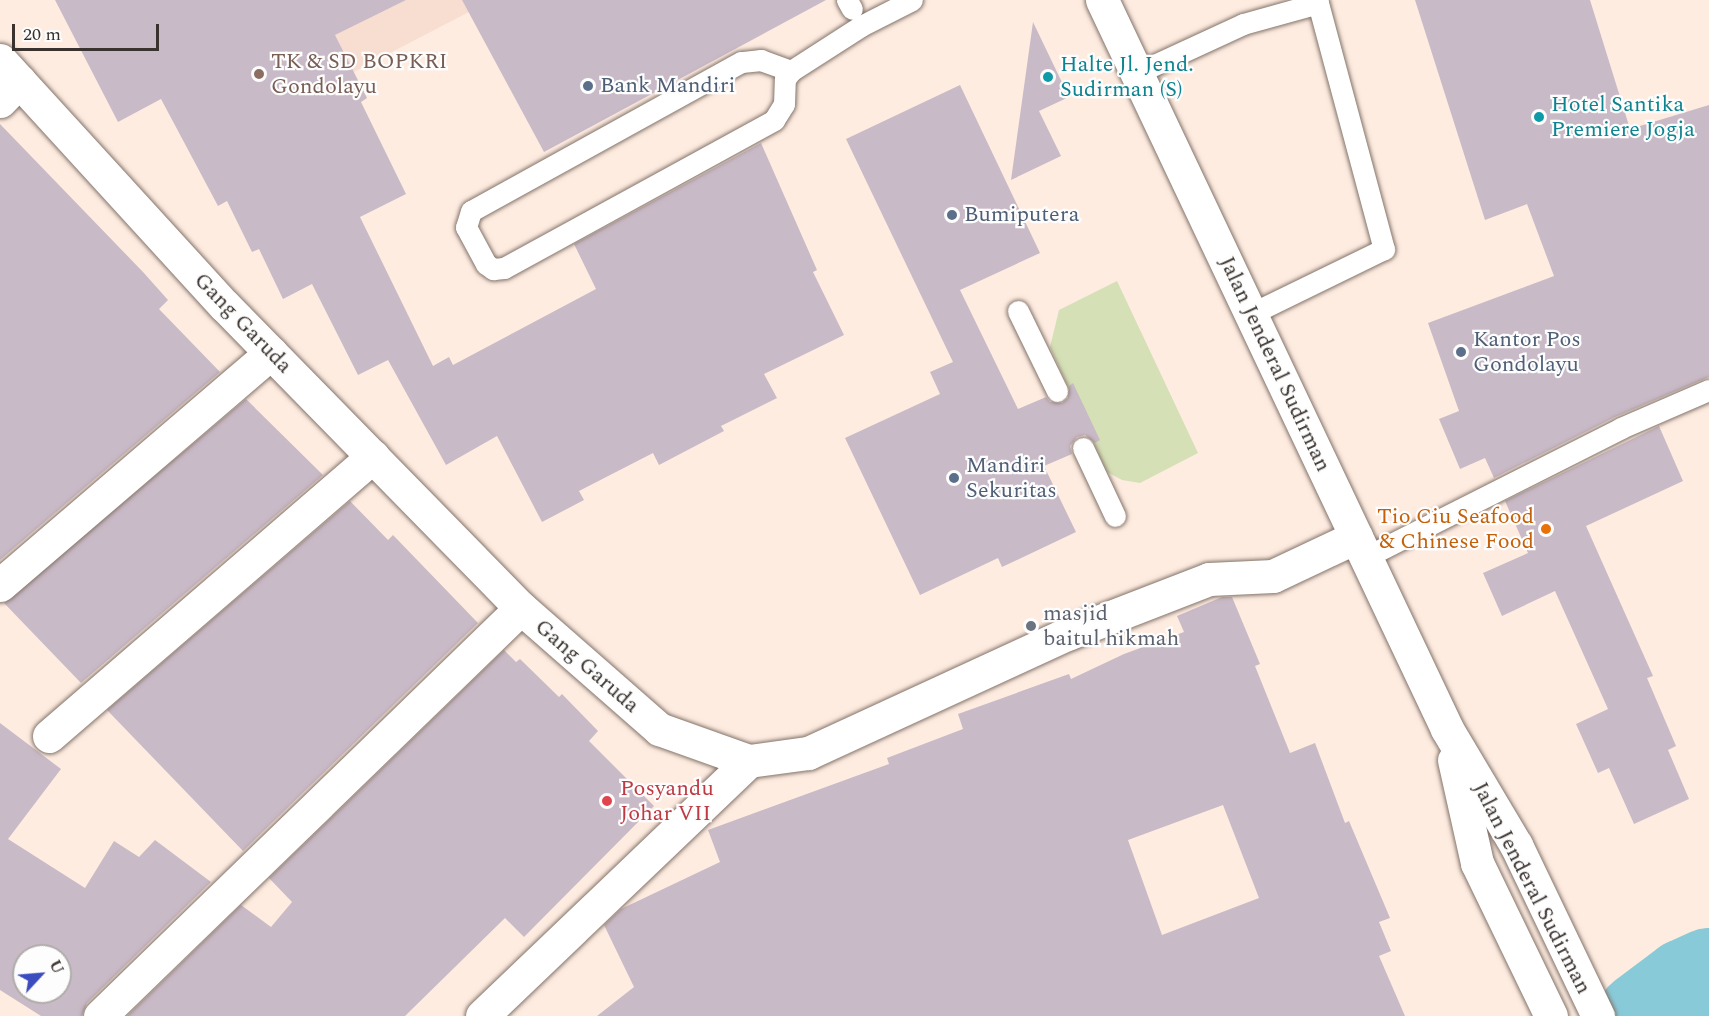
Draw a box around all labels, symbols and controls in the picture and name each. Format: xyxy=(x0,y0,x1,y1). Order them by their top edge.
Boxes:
scale bar xyxy=(15,12,162,50)
text: 20 m xyxy=(23,21,61,48)
place label: TK & SD BOPKRI Gondolayu xyxy=(271,48,447,100)
place label: Halte Jl. Jend. Sudirman (S) xyxy=(1060,51,1194,102)
marker: TK & SD BOPKRI Gondolayu xyxy=(252,67,266,81)
marker: Halte Jl. Jend. Sudirman (S) xyxy=(1041,70,1055,84)
place label: Bank Mandiri xyxy=(600,73,735,99)
marker: Bank Mandiri xyxy=(581,79,595,93)
place label: Hotel Santika Premiere Jogja xyxy=(1551,91,1695,142)
marker: Hotel Santika Premiere Jogja xyxy=(1532,110,1546,124)
place label: Bumiputera xyxy=(964,202,1079,228)
marker: Bumiputera xyxy=(945,208,959,222)
street label: Jalan Jenderal Sudirman xyxy=(1213,252,1337,476)
street label: Gang Garuda xyxy=(188,267,298,379)
place label: Kantor Pos Gondolayu xyxy=(1473,326,1581,378)
marker: Kantor Pos Gondolayu xyxy=(1454,345,1468,359)
place label: Mandiri Sekuritas xyxy=(966,452,1057,504)
marker: Mandiri Sekuritas xyxy=(947,471,961,485)
place label: Tio Ciu Seafood & Chinese Food xyxy=(1377,503,1534,554)
marker: Tio Ciu Seafood & Chinese Food xyxy=(1539,522,1553,536)
place label: masjid baitul hikmah xyxy=(1043,600,1179,652)
street label: Gang Garuda xyxy=(529,614,645,718)
marker: masjid baitul hikmah xyxy=(1024,619,1038,633)
place label: Posyandu Johar VII xyxy=(620,775,714,826)
street label: Jalan Jenderal Sudirman xyxy=(1467,778,1597,998)
marker: Posyandu Johar VII xyxy=(598,792,616,810)
north arrow xyxy=(12,944,72,1004)
text: U xyxy=(43,956,70,978)

